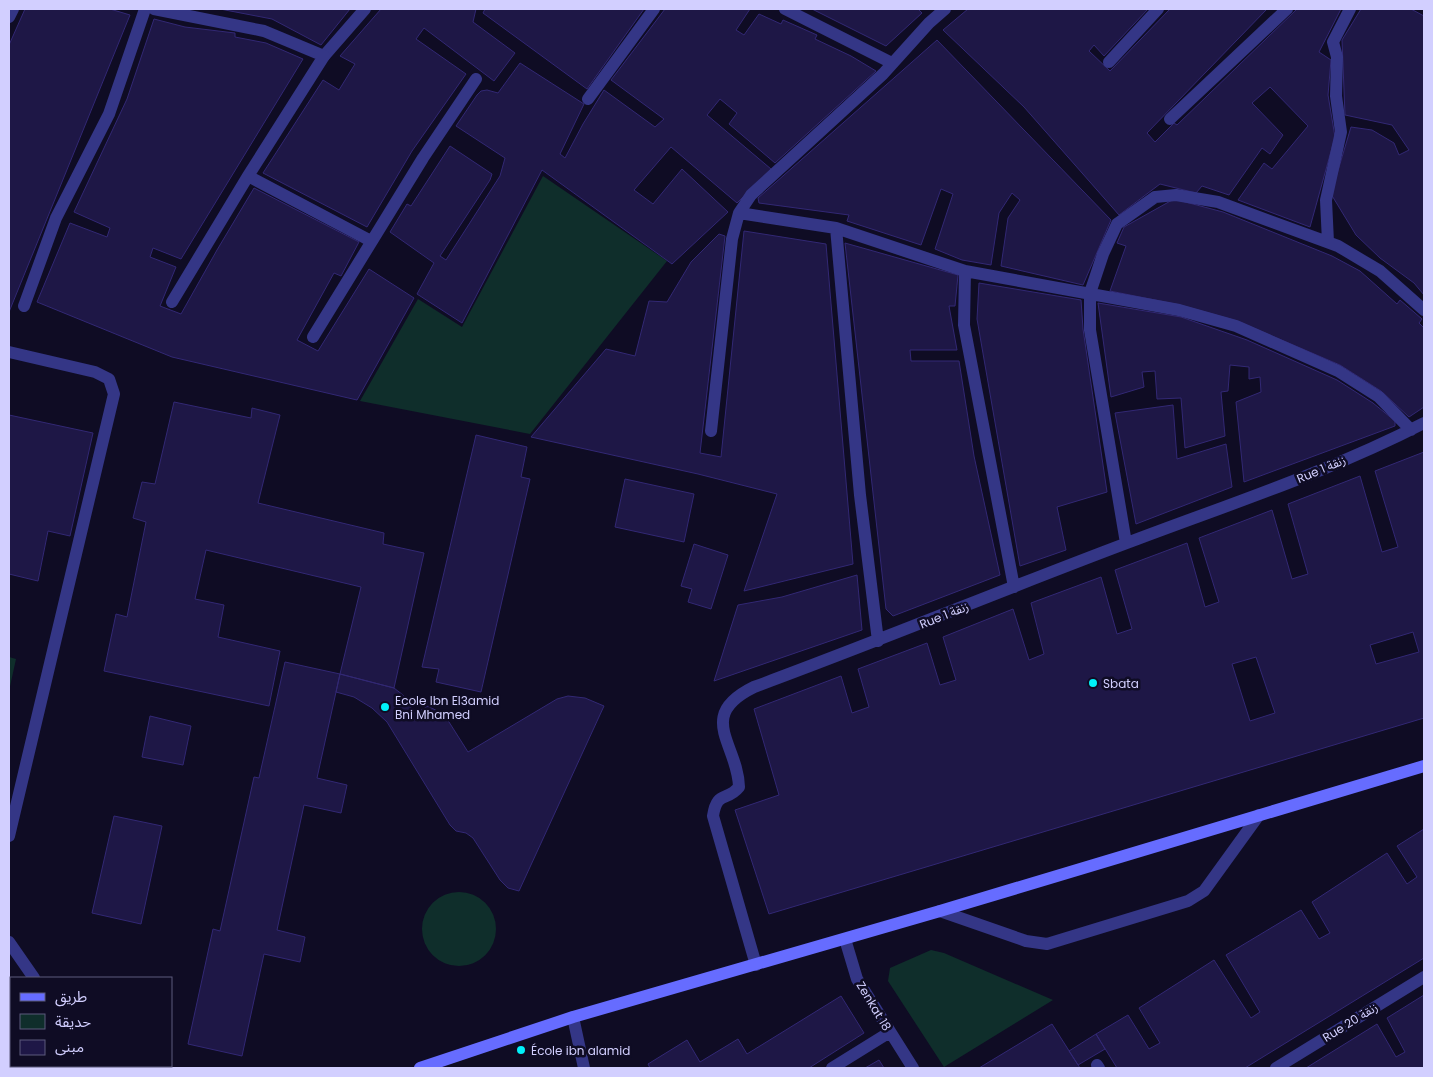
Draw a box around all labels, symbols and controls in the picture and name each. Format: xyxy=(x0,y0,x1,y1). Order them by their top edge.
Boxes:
street label: Rue 1 زنقة xyxy=(1294,451,1348,487)
street label: Rue 1 زنقة xyxy=(917,597,971,633)
place label: Sbata xyxy=(1103,675,1139,692)
marker: Sbata xyxy=(1087,677,1099,689)
place label: Ecole Ibn El3amid Bni Mhamed xyxy=(395,692,499,723)
marker: Ecole Ibn El3amid Bni Mhamed xyxy=(379,701,391,713)
legend xyxy=(10,977,172,1067)
street label: Zenkat 18 xyxy=(853,978,895,1034)
text: طريق xyxy=(55,986,87,1007)
street label: Rue 20 زنقة xyxy=(1319,998,1381,1046)
text: حديقة xyxy=(55,1011,91,1032)
text: مبنى xyxy=(55,1036,84,1057)
place label: École ibn alamid xyxy=(531,1042,630,1059)
marker: École ibn alamid xyxy=(515,1044,527,1056)

